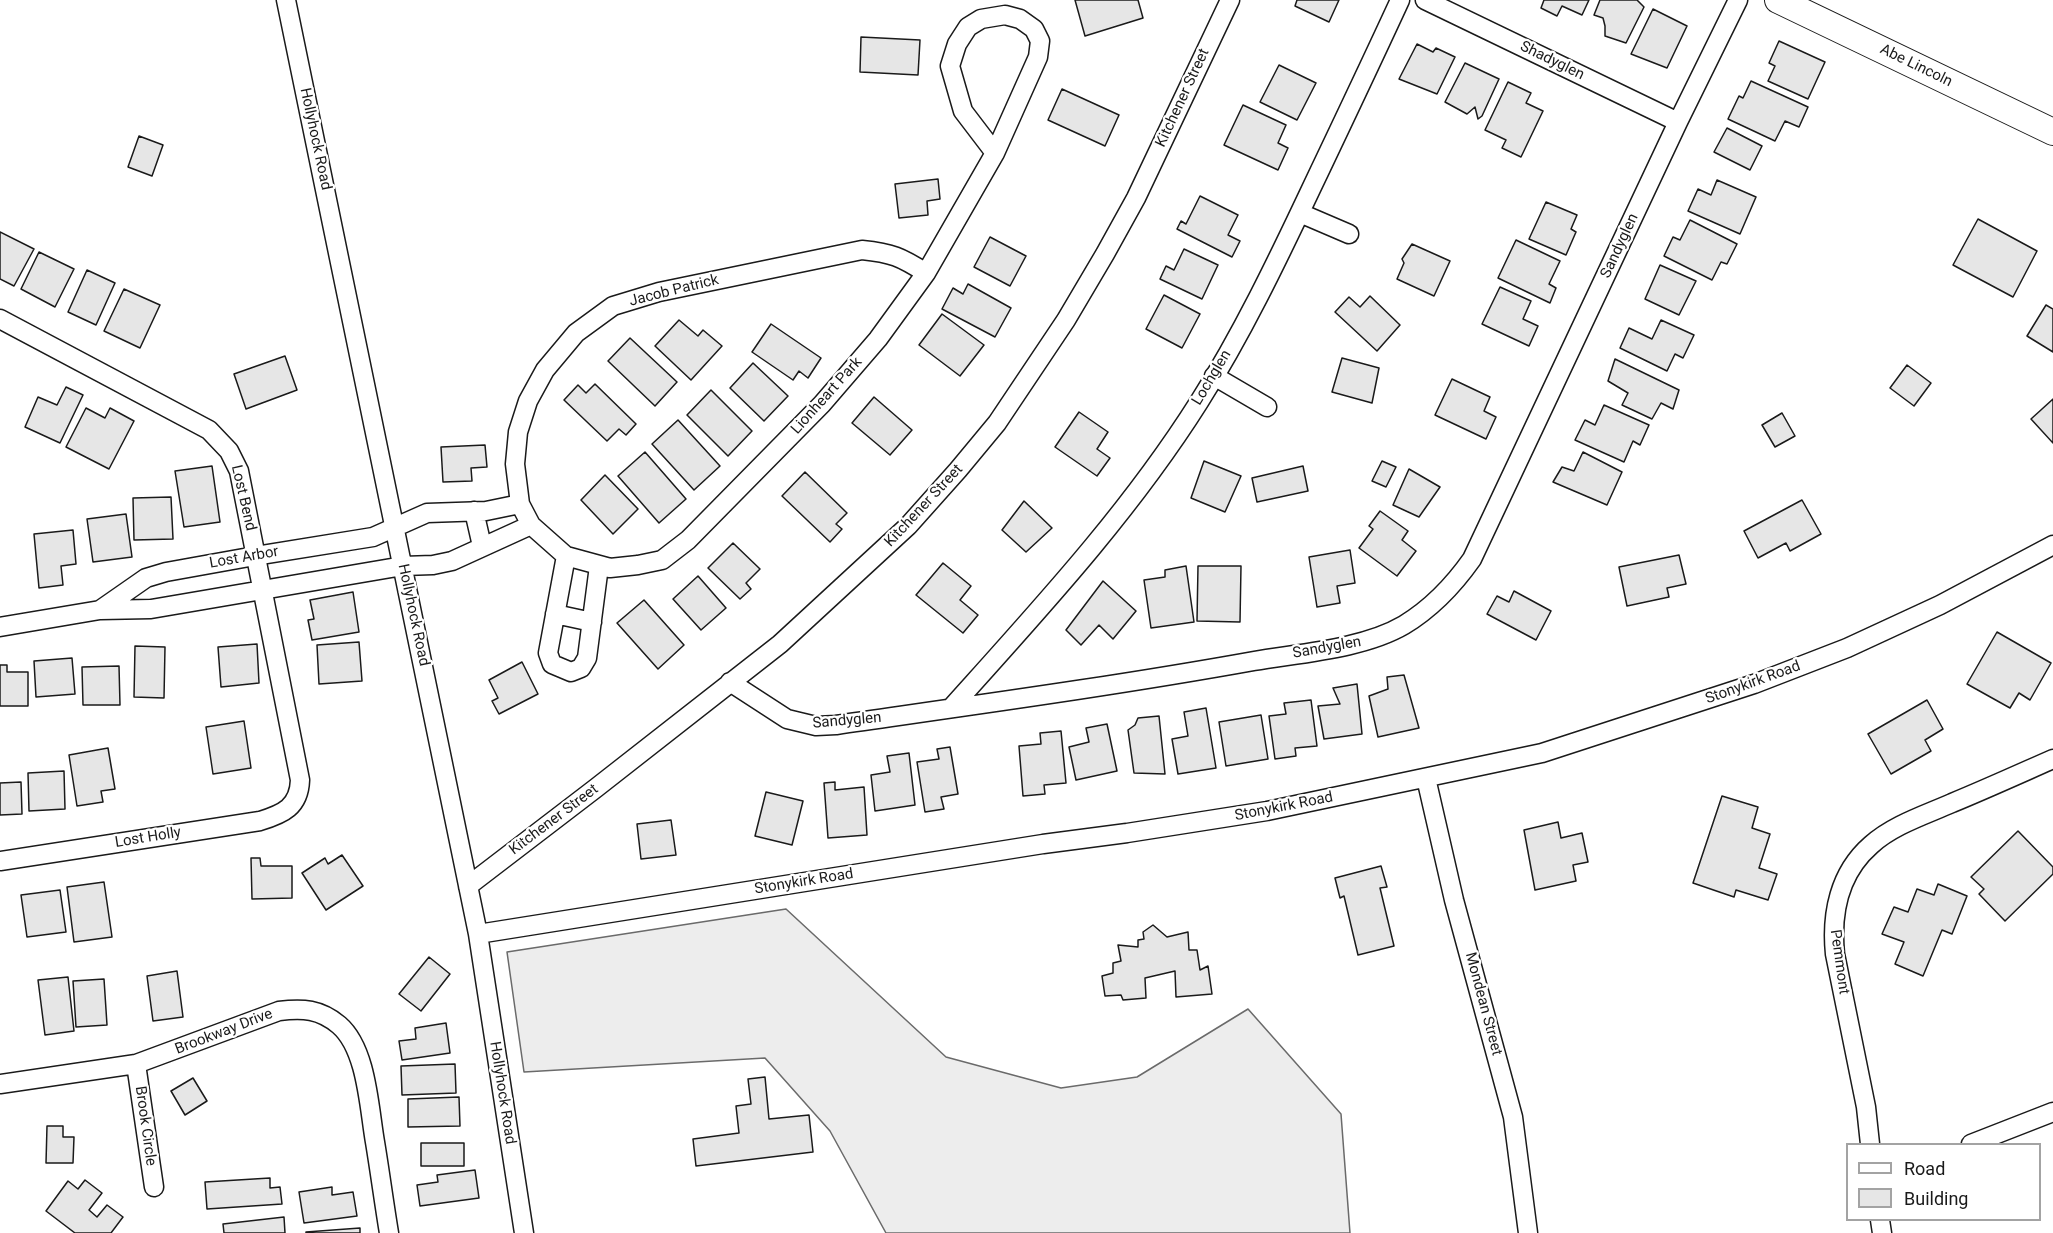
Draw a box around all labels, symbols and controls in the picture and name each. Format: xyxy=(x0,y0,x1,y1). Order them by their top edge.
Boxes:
street label: Shadyglen xyxy=(1517,38,1587,84)
street label: Abe Lincoln xyxy=(1877,41,1955,91)
street label: Kitchener Street xyxy=(1152,46,1214,150)
street label: Hollyhock Road xyxy=(295,86,335,192)
street label: Sandyglen xyxy=(1597,211,1643,281)
street label: Jacob Patrick xyxy=(627,271,721,311)
street label: Lochglen xyxy=(1189,347,1235,409)
street label: Lionheart Park xyxy=(788,354,866,438)
street label: Kitchener Street xyxy=(881,461,967,551)
street label: Lost Bend xyxy=(227,463,259,533)
street label: Lost Arbor xyxy=(208,543,280,573)
street label: Hollyhock Road xyxy=(393,562,433,668)
street label: Sandyglen xyxy=(1291,633,1363,663)
street label: Stonykirk Road xyxy=(1703,657,1803,709)
street label: Sandyglen xyxy=(812,709,882,733)
street label: Kitchener Street xyxy=(506,781,602,859)
street label: Stonykirk Road xyxy=(1233,789,1335,825)
street label: Lost Holly xyxy=(114,824,182,852)
street label: Stonykirk Road xyxy=(753,865,855,899)
street label: Pemmont xyxy=(1826,928,1852,996)
street label: Mondean Street xyxy=(1461,950,1505,1058)
street label: Brookway Drive xyxy=(173,1005,275,1059)
street label: Hollyhock Road xyxy=(485,1040,519,1146)
street label: Brook Circle xyxy=(130,1085,160,1167)
legend xyxy=(1846,1143,2041,1221)
text: Road xyxy=(1904,1158,1945,1179)
text: Building xyxy=(1904,1188,1968,1209)

